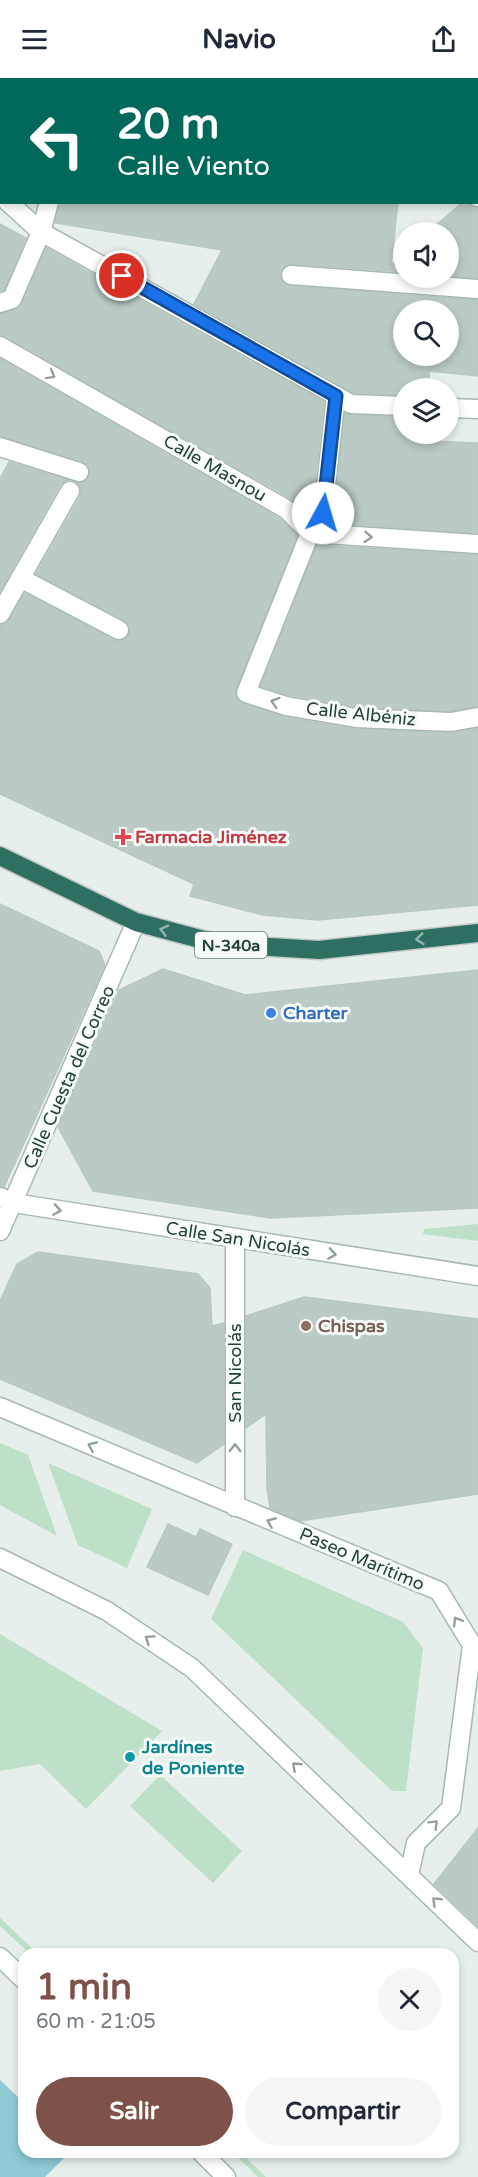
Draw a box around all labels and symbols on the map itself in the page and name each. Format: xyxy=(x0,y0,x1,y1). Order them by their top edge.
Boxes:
pin xyxy=(96,250,147,301)
one-way arrow xyxy=(45,368,55,379)
street label: Calle Masnou xyxy=(159,430,271,506)
position arrow xyxy=(291,481,355,545)
one-way arrow xyxy=(364,530,373,543)
one-way arrow xyxy=(270,697,281,710)
street label: Calle Albéniz xyxy=(305,697,417,731)
place label: Farmacia Jiménez xyxy=(135,826,287,848)
marker: Farmacia Jiménez xyxy=(116,830,130,844)
one-way arrow xyxy=(160,924,170,937)
road number: N-340a xyxy=(195,932,267,958)
one-way arrow xyxy=(415,932,424,945)
street label: Calle Cuesta del Correo xyxy=(19,982,119,1172)
place label: Charter xyxy=(283,1002,348,1024)
marker: Charter xyxy=(264,1006,278,1020)
one-way arrow xyxy=(51,1203,61,1216)
street label: Calle San Nicolás xyxy=(164,1217,312,1261)
one-way arrow xyxy=(327,1247,337,1260)
place label: Chispas xyxy=(318,1315,385,1337)
marker: Chispas xyxy=(299,1319,313,1333)
street label: San Nicolás xyxy=(224,1323,246,1423)
one-way arrow xyxy=(87,1441,98,1453)
one-way arrow xyxy=(229,1444,241,1453)
one-way arrow xyxy=(267,1517,278,1529)
street label: Paseo Marítimo xyxy=(296,1523,428,1595)
one-way arrow xyxy=(452,1617,464,1627)
one-way arrow xyxy=(144,1635,155,1646)
place label: Jardínes de Poniente xyxy=(141,1736,244,1779)
marker: Jardínes de Poniente xyxy=(123,1750,137,1764)
one-way arrow xyxy=(292,1762,302,1773)
one-way arrow xyxy=(426,1821,437,1832)
one-way arrow xyxy=(433,1898,444,1909)

